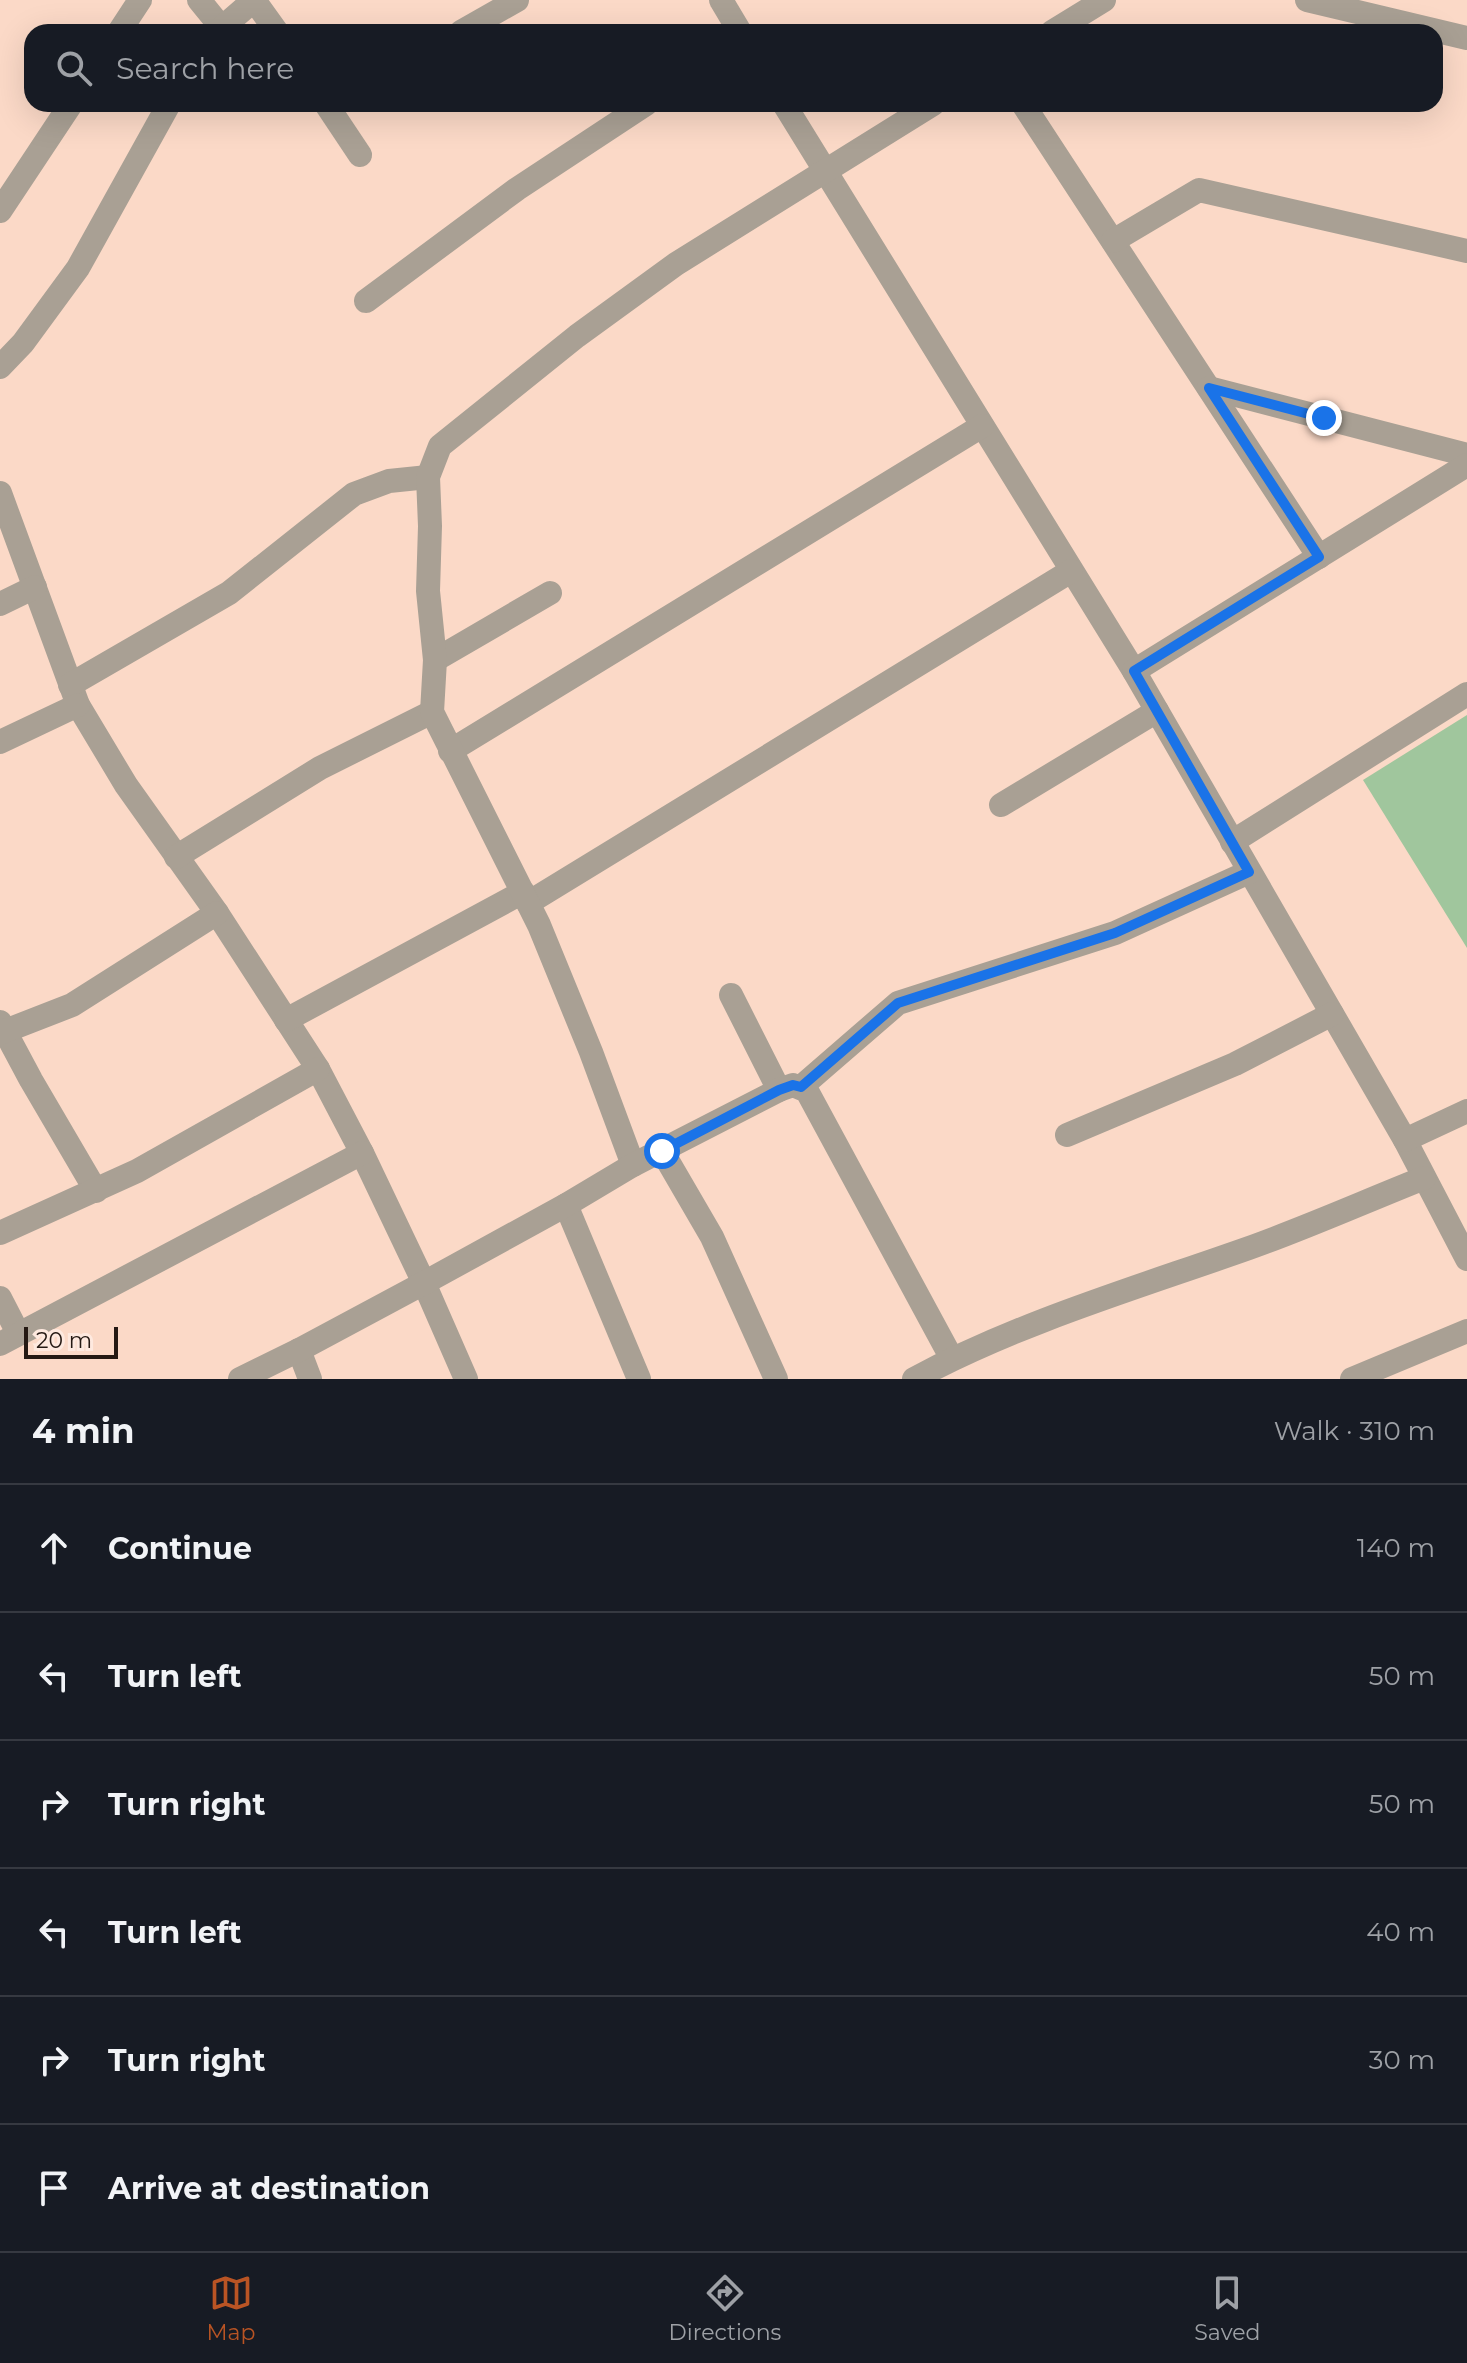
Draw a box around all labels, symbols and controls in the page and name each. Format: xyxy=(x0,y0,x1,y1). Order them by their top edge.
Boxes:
search box xyxy=(24,24,1443,112)
icon: search xyxy=(52,46,96,90)
text: Search here xyxy=(116,50,294,87)
route end xyxy=(1306,400,1342,436)
route start xyxy=(644,1133,680,1169)
scale bar xyxy=(24,1323,118,1359)
text: 20 m xyxy=(36,1327,92,1354)
text: 4 min xyxy=(32,1410,134,1452)
text: Walk · 310 m xyxy=(1274,1415,1435,1447)
icon: ahead xyxy=(32,1526,76,1570)
text: Continue xyxy=(108,1530,252,1567)
text: 140 m xyxy=(1357,1532,1435,1564)
icon: left xyxy=(32,1654,76,1698)
text: Turn left xyxy=(108,1658,241,1695)
text: 50 m xyxy=(1369,1660,1435,1692)
icon: right xyxy=(32,1782,76,1826)
text: Turn right xyxy=(108,1786,265,1823)
text: 50 m xyxy=(1369,1788,1435,1820)
icon: left xyxy=(32,1910,76,1954)
text: Turn left xyxy=(108,1914,241,1951)
text: 40 m xyxy=(1366,1916,1435,1948)
icon: right xyxy=(32,2038,76,2082)
text: Turn right xyxy=(108,2042,265,2079)
text: 30 m xyxy=(1369,2044,1435,2076)
icon: arrive xyxy=(32,2166,76,2210)
text: Arrive at destination xyxy=(108,2170,430,2207)
tab: Map xyxy=(207,2271,255,2346)
tab: Directions xyxy=(669,2271,781,2346)
tab: Saved xyxy=(1194,2271,1260,2346)

